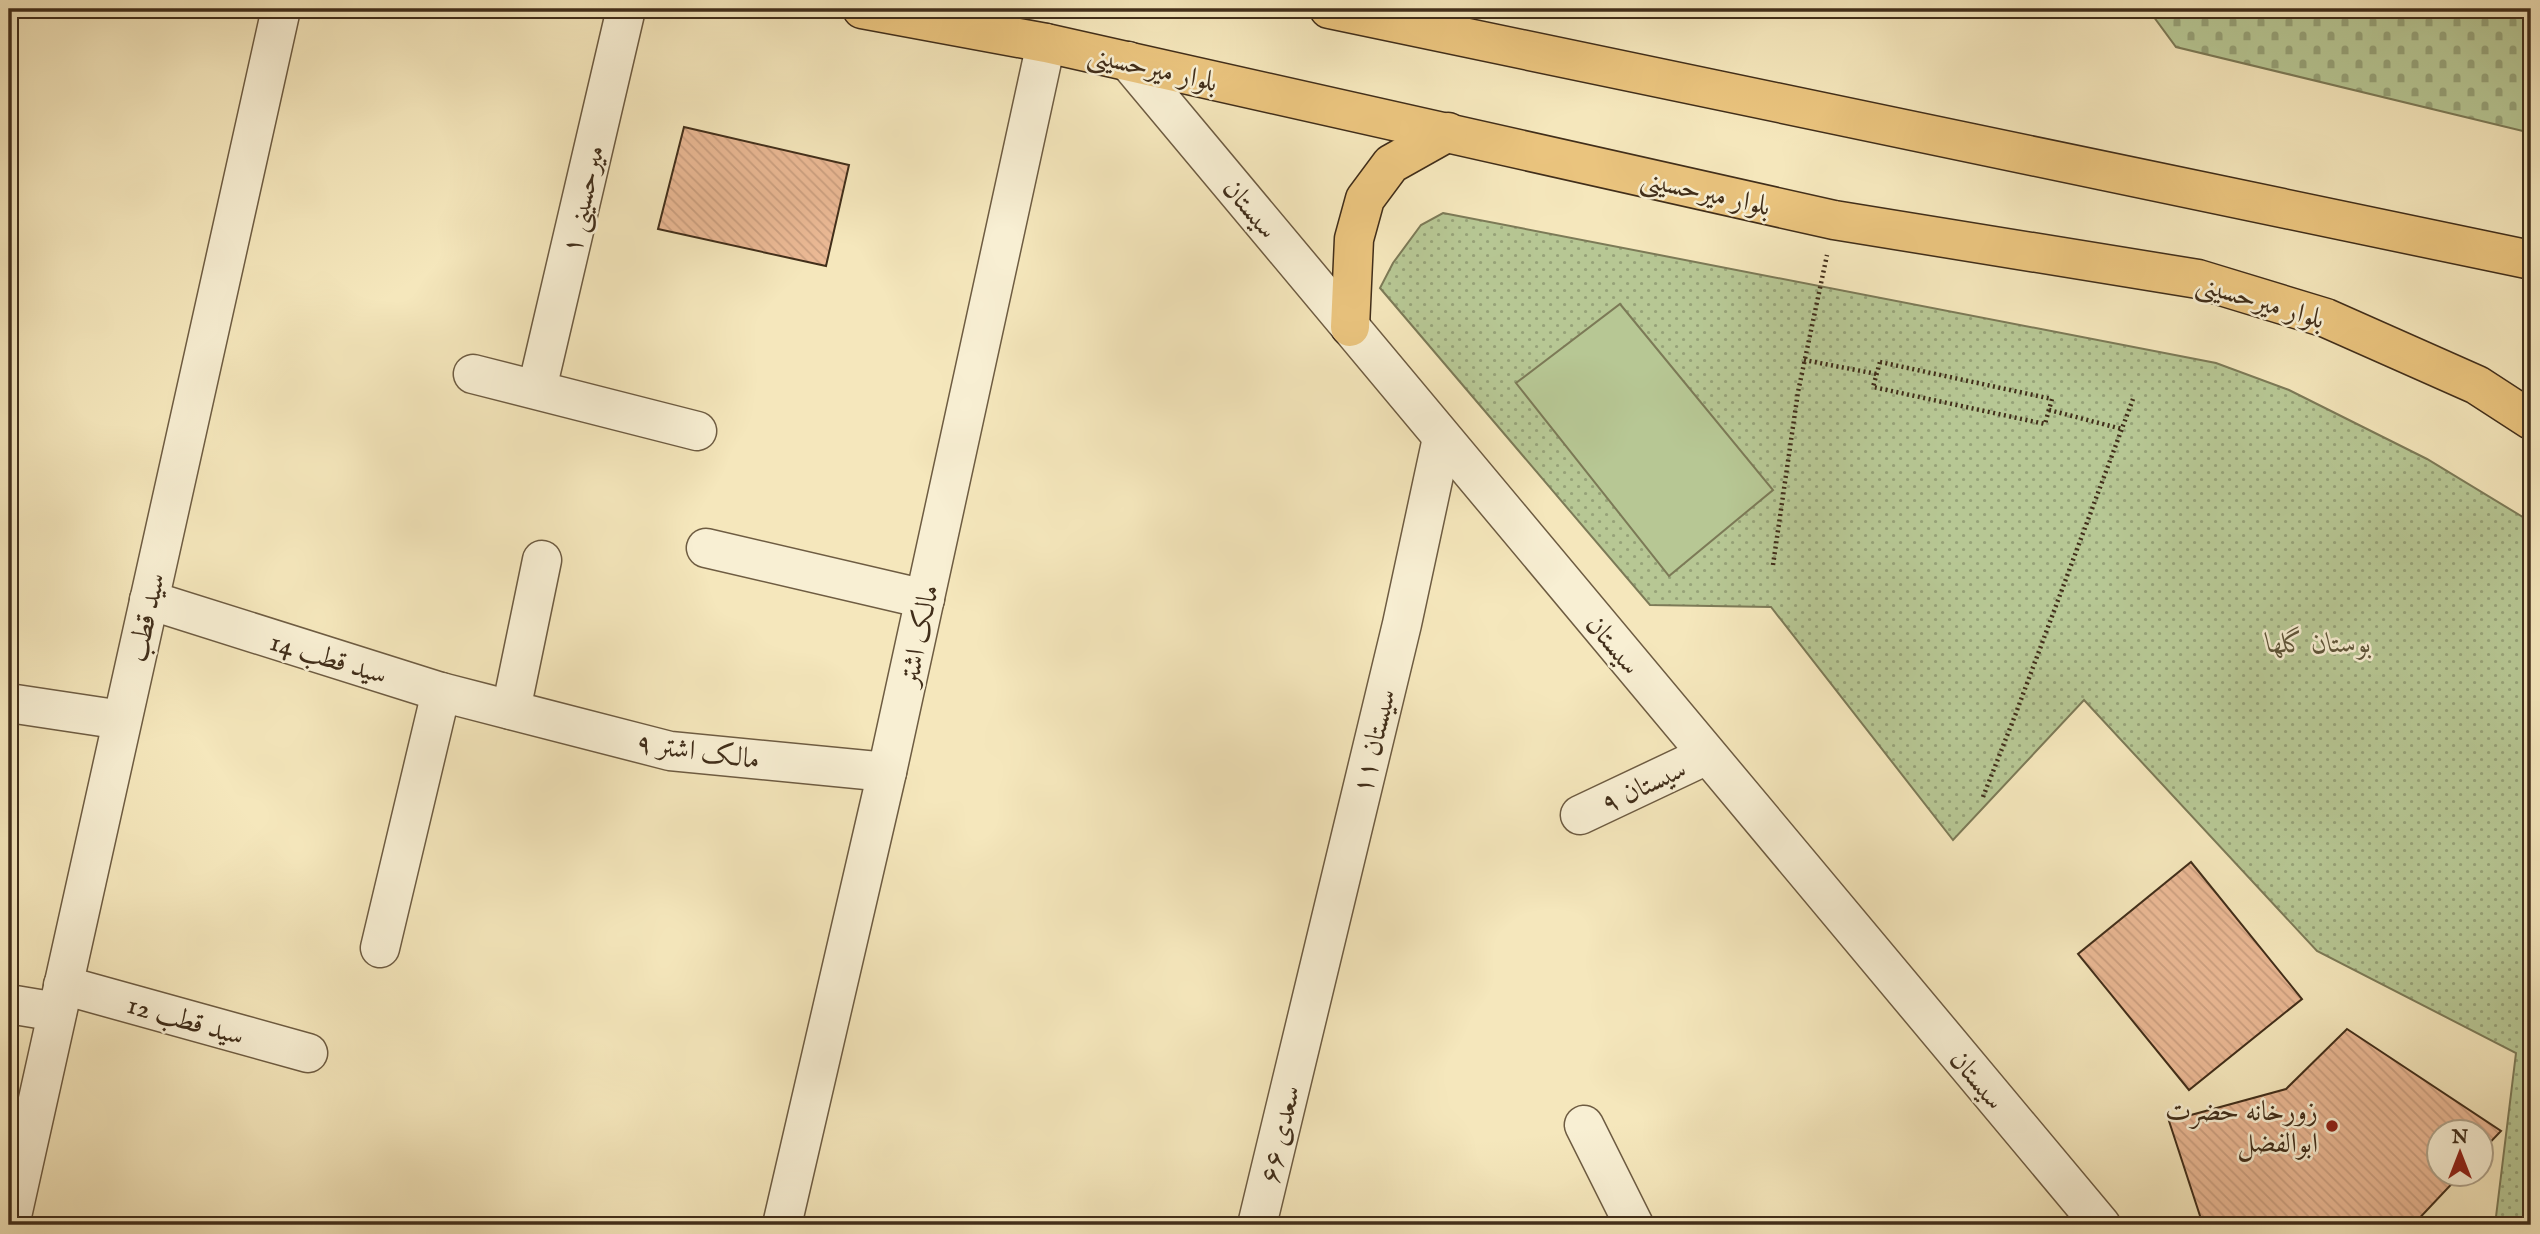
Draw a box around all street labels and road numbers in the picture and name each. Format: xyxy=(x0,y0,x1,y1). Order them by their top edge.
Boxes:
street label: بلوار میرحسینی xyxy=(1084,37,1221,102)
street label: میرحسینی ۱ xyxy=(555,142,615,257)
street label: بلوار میرحسینی xyxy=(1637,161,1774,226)
street label: سیستان xyxy=(1214,172,1284,247)
street label: بلوار میرحسینی xyxy=(2192,266,2329,339)
street label: سید قطب xyxy=(120,570,175,666)
street label: مالک اشتر xyxy=(892,582,948,692)
street label: سیستان xyxy=(1577,608,1647,683)
street label: سید قطب 14 xyxy=(265,625,391,694)
street label: سیستان ۱۱ xyxy=(1346,686,1405,798)
street label: مالک اشتر ۹ xyxy=(633,726,762,779)
street label: سیستان ۹ xyxy=(1596,752,1692,822)
street label: سید قطب 12 xyxy=(123,988,248,1055)
street label: سیستان xyxy=(1941,1043,2011,1118)
street label: سعدی ۶۶ xyxy=(1253,1082,1310,1187)

